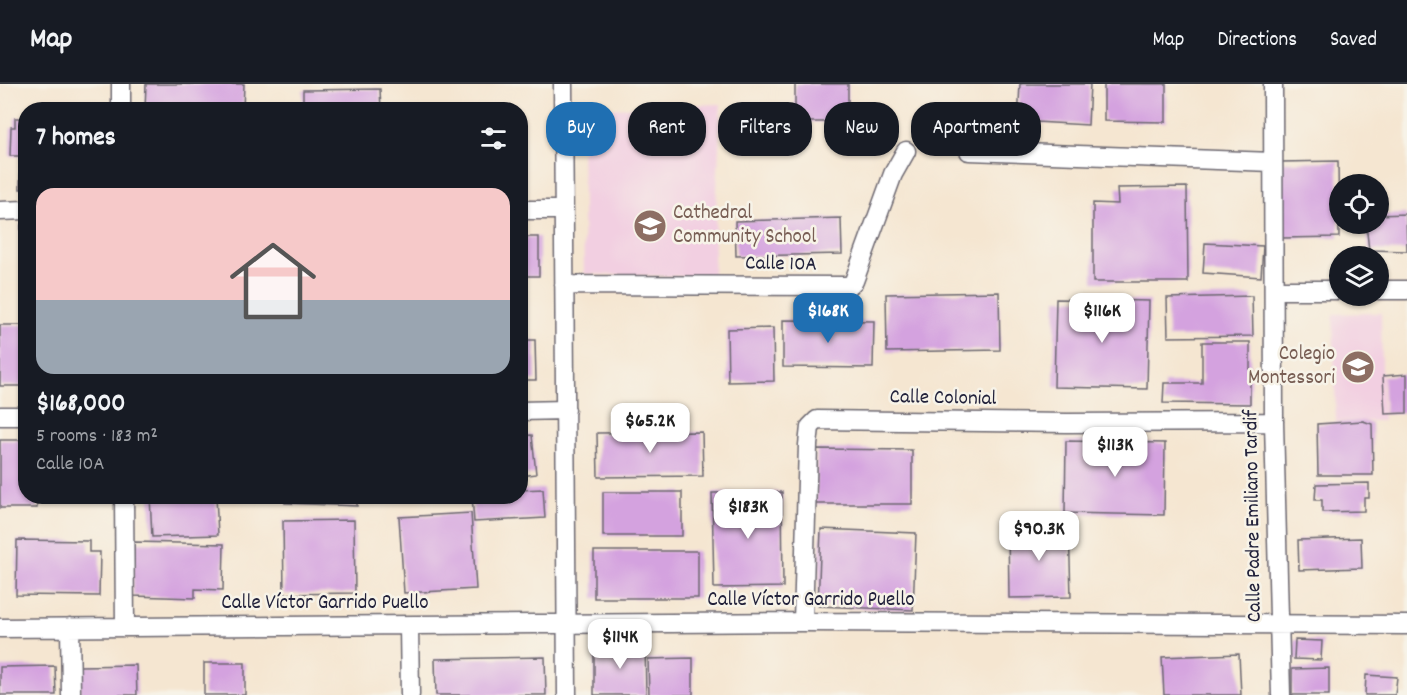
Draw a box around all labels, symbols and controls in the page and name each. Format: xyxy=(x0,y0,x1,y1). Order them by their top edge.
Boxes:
text: Map xyxy=(30,21,72,61)
text: Map xyxy=(1153,26,1184,56)
text: Directions xyxy=(1217,26,1297,56)
text: Saved xyxy=(1330,26,1377,56)
chip: Buy xyxy=(546,102,616,156)
chip: Rent xyxy=(628,102,706,156)
chip: Filters xyxy=(718,102,812,156)
chip: New xyxy=(824,102,899,156)
chip: Apartment xyxy=(911,102,1041,156)
text: 7 homes xyxy=(36,120,116,157)
icon: filters xyxy=(477,122,510,155)
map controls xyxy=(1329,174,1389,306)
button: locate xyxy=(1329,174,1389,234)
place label: Cathedral Community School xyxy=(673,199,816,253)
school or university icon: Cathedral Community School xyxy=(632,208,668,244)
icon: home xyxy=(219,227,327,335)
button: layers xyxy=(1329,246,1389,306)
street label: Calle 10A xyxy=(745,249,817,281)
pin: $168K xyxy=(786,293,870,344)
pin: $116K xyxy=(1060,293,1144,344)
text: $168K xyxy=(807,298,849,326)
text: $116K xyxy=(1083,298,1121,326)
place label: Colegio Montessori xyxy=(1248,340,1335,394)
school or university icon: Colegio Montessori xyxy=(1340,349,1376,385)
street label: Calle Colonial xyxy=(889,383,997,415)
text: $168,000 xyxy=(36,386,126,423)
pin: $65.2K xyxy=(601,403,699,454)
text: $65.2K xyxy=(625,408,675,436)
street label: Calle Padre Emiliano Tardif xyxy=(1237,409,1271,623)
text: 5 rooms · 183 m² xyxy=(36,423,158,451)
pin: $113K xyxy=(1073,427,1157,478)
text: $113K xyxy=(1096,432,1134,460)
text: Calle 10A xyxy=(36,451,104,479)
pin: $183K xyxy=(706,489,790,540)
text: $183K xyxy=(728,494,768,522)
pin: $90.3K xyxy=(990,511,1088,562)
text: $90.3K xyxy=(1013,516,1065,544)
street label: Calle Víctor Garrido Puello xyxy=(707,586,915,616)
street label: Calle Víctor Garrido Puello xyxy=(221,589,429,619)
pin: $114K xyxy=(578,619,662,670)
text: $114K xyxy=(602,624,638,652)

